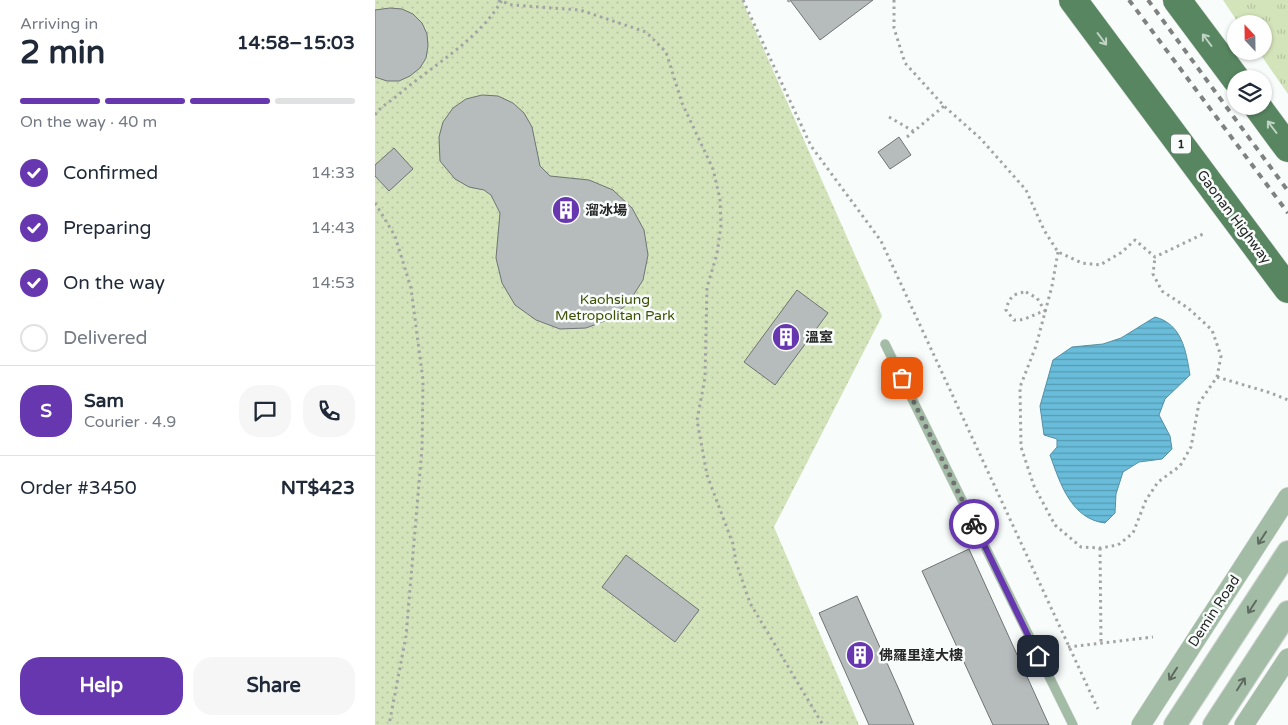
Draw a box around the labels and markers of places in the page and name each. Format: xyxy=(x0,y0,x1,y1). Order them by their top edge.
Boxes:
building icon: 溜冰場 xyxy=(551,195,581,225)
place label: 溜冰場 xyxy=(585,202,627,219)
building icon: 溫室 xyxy=(771,322,801,352)
place label: 溫室 xyxy=(805,329,833,346)
pin xyxy=(881,357,923,399)
pin xyxy=(1017,635,1059,677)
building icon: 佛羅里達大樓 xyxy=(845,640,875,670)
place label: 佛羅里達大樓 xyxy=(879,647,963,664)

